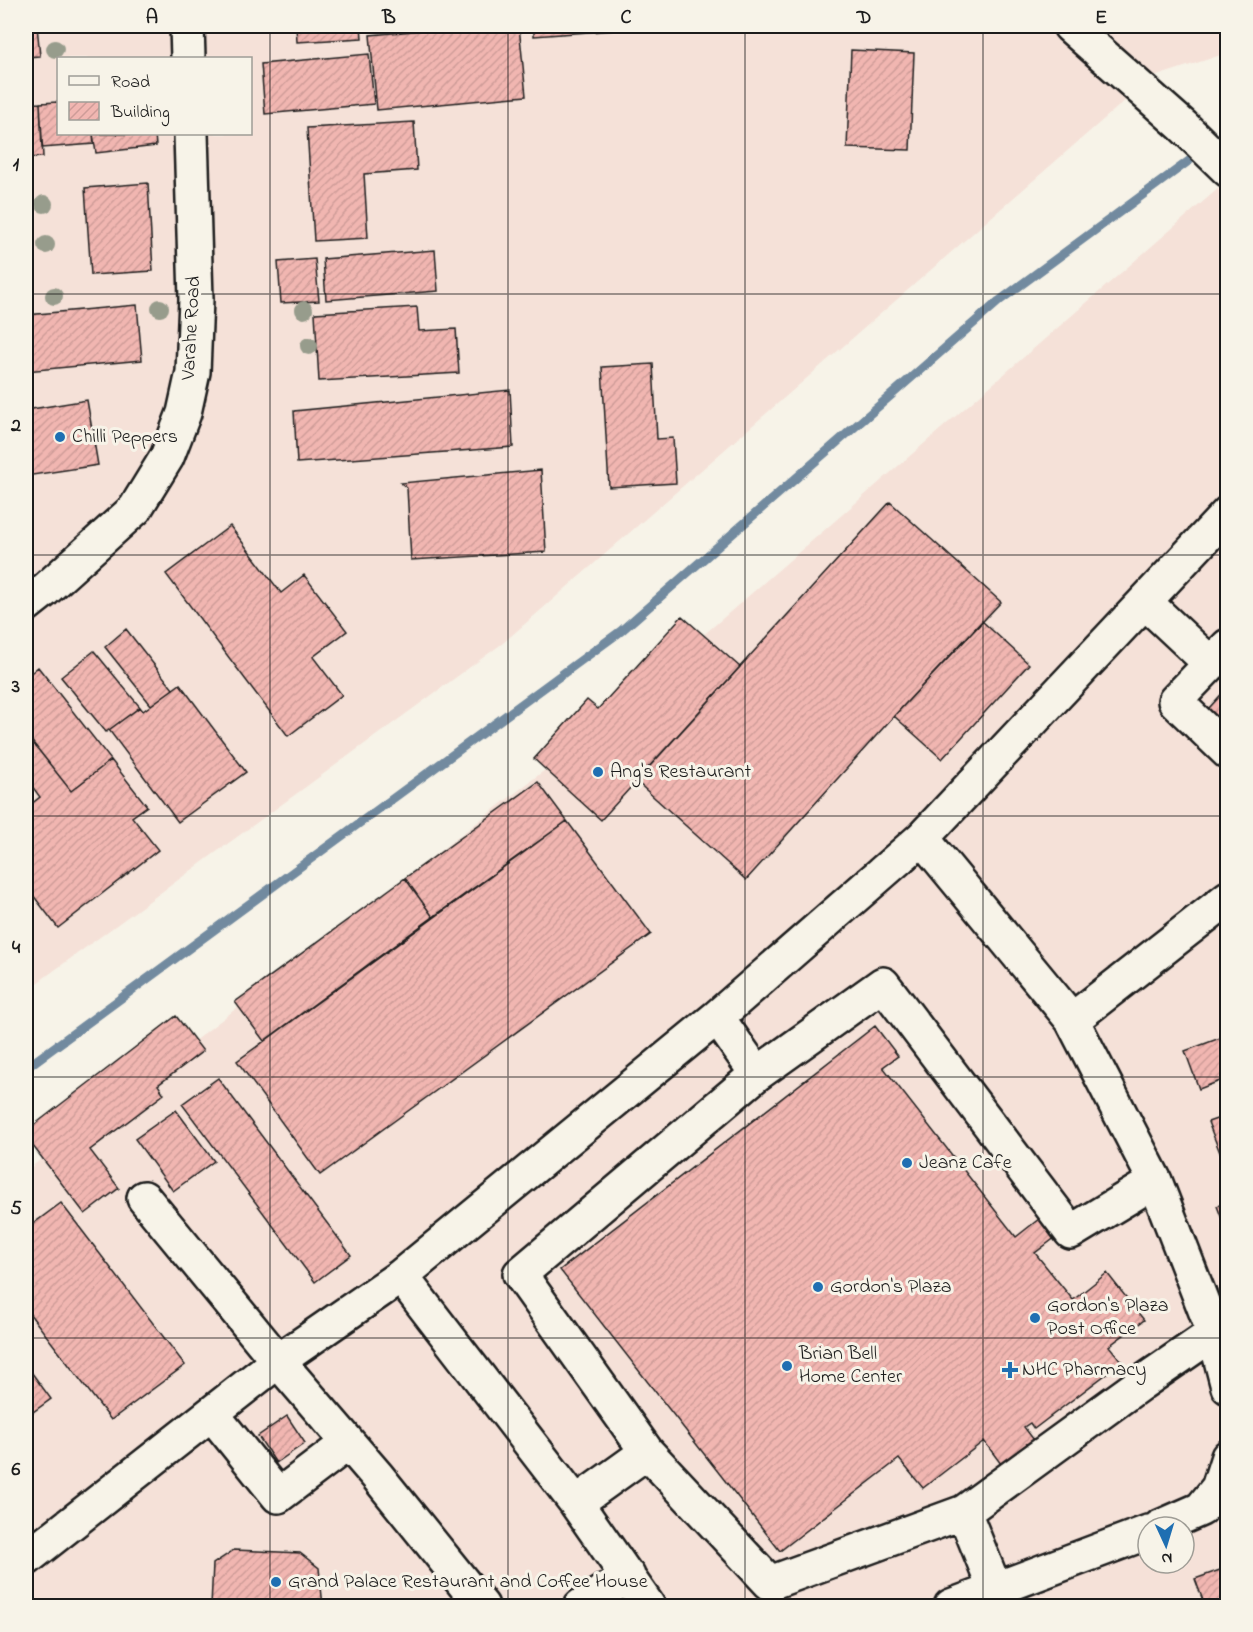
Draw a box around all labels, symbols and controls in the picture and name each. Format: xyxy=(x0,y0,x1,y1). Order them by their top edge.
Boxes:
text: A xyxy=(146,4,158,33)
text: B xyxy=(381,4,396,33)
text: C xyxy=(621,4,632,33)
text: D xyxy=(856,4,871,33)
text: E xyxy=(1095,4,1107,33)
legend xyxy=(57,57,252,135)
text: Road xyxy=(111,70,150,96)
text: Building xyxy=(110,100,170,127)
text: 1 xyxy=(13,151,20,180)
street label: Varahe Road xyxy=(175,275,209,382)
text: 2 xyxy=(10,412,21,441)
place label: Chilli Peppers xyxy=(72,423,178,452)
marker: Chilli Peppers xyxy=(53,430,67,444)
text: 3 xyxy=(11,673,20,702)
place label: Ang's Restaurant xyxy=(610,758,751,788)
marker: Ang's Restaurant xyxy=(591,765,605,779)
text: 4 xyxy=(12,934,21,963)
place label: Jeanz Cafe xyxy=(919,1149,1012,1178)
marker: Jeanz Cafe xyxy=(900,1156,914,1170)
text: 5 xyxy=(10,1195,22,1224)
place label: Gordon's Plaza xyxy=(830,1273,952,1302)
marker: Gordon's Plaza xyxy=(811,1280,825,1294)
place label: Gordon's Plaza Post Office xyxy=(1047,1292,1169,1344)
marker: Gordon's Plaza Post Office xyxy=(1028,1311,1042,1325)
place label: Brian Bell Home Center xyxy=(798,1340,903,1392)
place label: NHC Pharmacy xyxy=(1022,1356,1146,1385)
marker: Brian Bell Home Center xyxy=(780,1359,794,1373)
marker: NHC Pharmacy xyxy=(1003,1363,1017,1377)
text: 6 xyxy=(12,1456,21,1485)
north arrow xyxy=(1136,1515,1196,1575)
text: N xyxy=(1160,1546,1173,1570)
place label: Grand Palace Restaurant and Coffee House xyxy=(288,1568,648,1597)
marker: Grand Palace Restaurant and Coffee House xyxy=(269,1575,283,1589)

